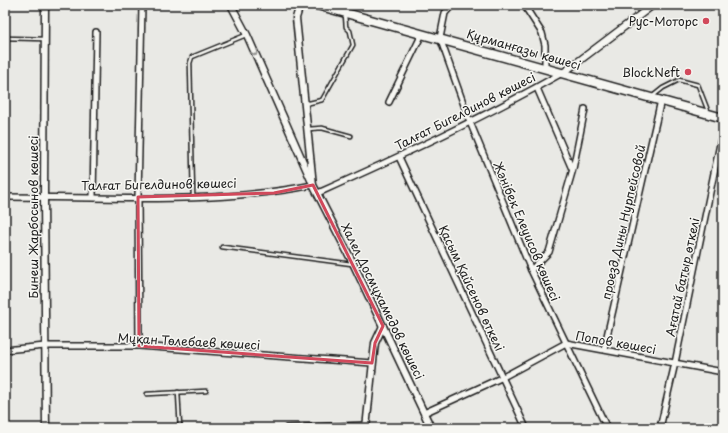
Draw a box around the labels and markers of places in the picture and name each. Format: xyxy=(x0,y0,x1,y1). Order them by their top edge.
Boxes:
place label: Рус-Моторс xyxy=(629,12,698,30)
marker: Рус-Моторс xyxy=(701,16,711,26)
place label: BlockNeft xyxy=(622,63,680,81)
marker: BlockNeft xyxy=(683,67,693,77)

